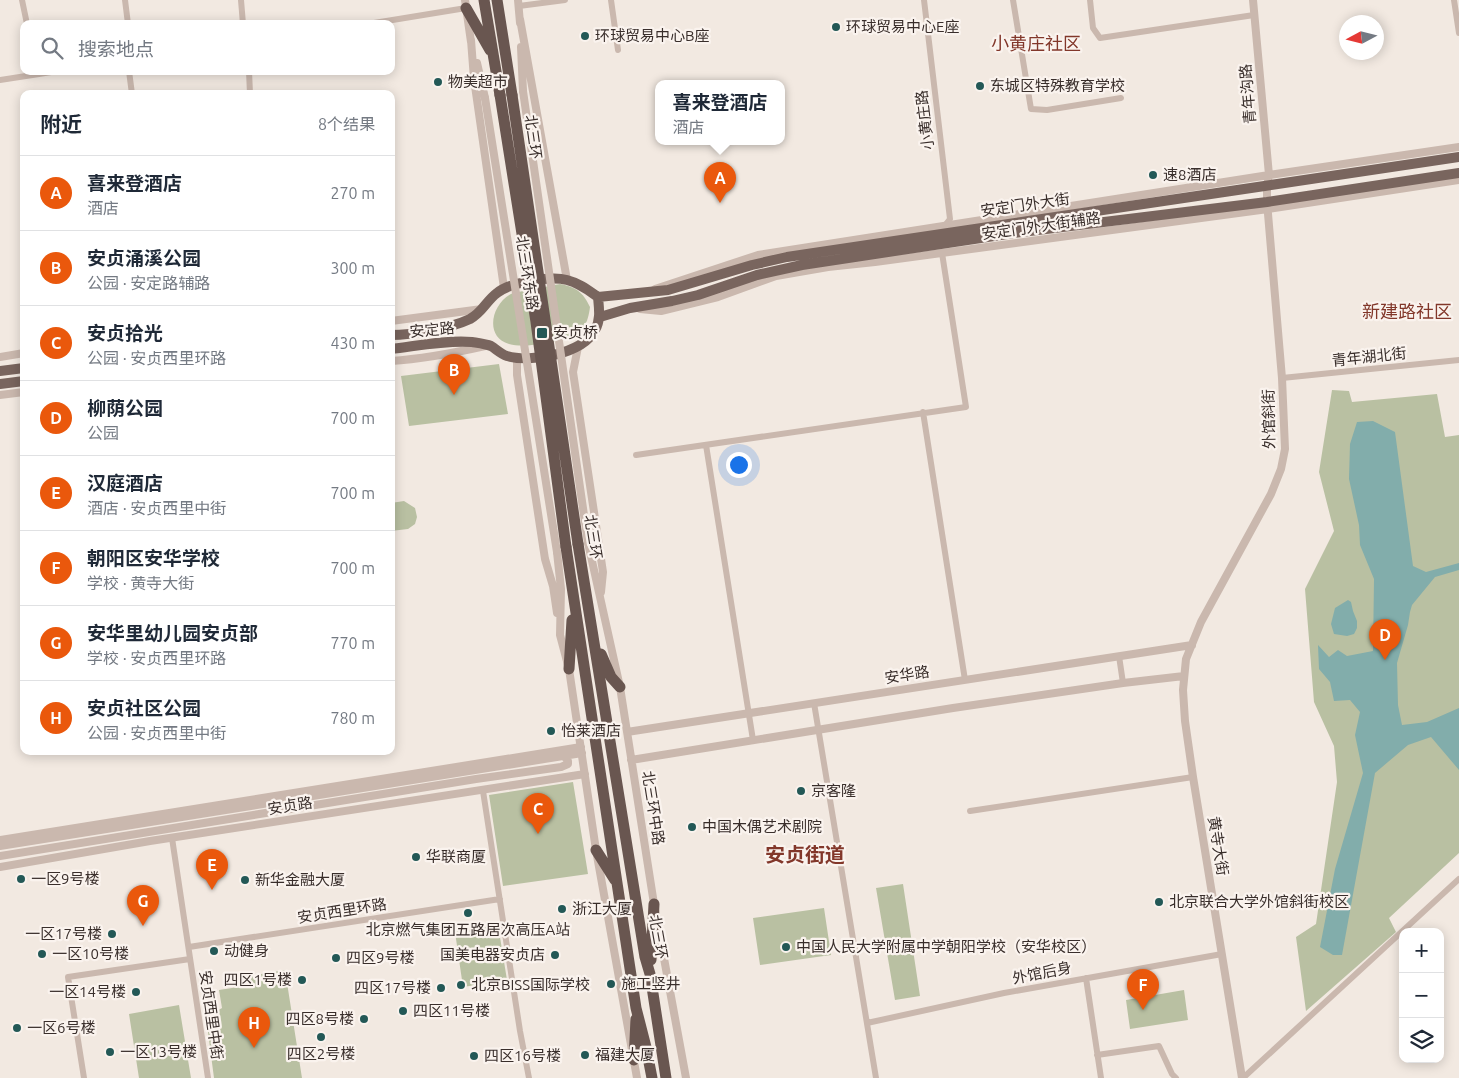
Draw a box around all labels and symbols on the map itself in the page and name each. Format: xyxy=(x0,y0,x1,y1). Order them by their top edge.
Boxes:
north arrow xyxy=(1339,15,1384,60)
place label: 环球贸易中心E座 xyxy=(846,18,959,35)
marker: 环球贸易中心E座 xyxy=(830,21,842,33)
place label: 环球贸易中心B座 xyxy=(595,27,710,44)
marker: 环球贸易中心B座 xyxy=(579,30,591,42)
district label: 小黄庄社区 xyxy=(991,33,1081,53)
street label: 青年沟路 xyxy=(1236,63,1259,125)
place label: 物美超市 xyxy=(448,73,508,90)
marker: 物美超市 xyxy=(432,76,444,88)
place label: 东城区特殊教育学校 xyxy=(990,77,1125,94)
marker: 东城区特殊教育学校 xyxy=(974,80,986,92)
street label: 小黄庄路 xyxy=(912,89,937,151)
street label: 北三环 xyxy=(522,113,545,160)
pin: A xyxy=(704,162,736,203)
place label: 速8酒店 xyxy=(1163,166,1216,183)
marker: 速8酒店 xyxy=(1147,169,1159,181)
street label: 安定门外大街 xyxy=(979,190,1071,219)
street label: 安定门外大街辅路 xyxy=(980,209,1102,242)
street label: 北三环东路 xyxy=(513,235,542,311)
district label: 新建路社区 xyxy=(1362,301,1452,321)
street label: 安定路 xyxy=(409,319,455,340)
place label: 安贞桥 xyxy=(553,324,598,341)
marker: 安贞桥 xyxy=(535,326,549,340)
street label: 青年湖北街 xyxy=(1331,344,1407,369)
pin: B xyxy=(438,354,470,395)
street label: 外馆斜街 xyxy=(1259,389,1278,449)
your location xyxy=(726,452,752,478)
street label: 北三环 xyxy=(582,513,605,560)
pin: D xyxy=(1369,619,1401,660)
street label: 安华路 xyxy=(883,663,930,686)
place label: 怡莱酒店 xyxy=(561,722,621,739)
marker: 怡莱酒店 xyxy=(545,725,557,737)
street label: 北三环中路 xyxy=(639,770,668,846)
place label: 京客隆 xyxy=(811,782,856,799)
marker: 京客隆 xyxy=(795,785,807,797)
pin: C xyxy=(522,793,554,834)
street label: 安贞路 xyxy=(266,794,313,817)
street label: 黄寺大街 xyxy=(1205,815,1232,877)
place label: 中国木偶艺术剧院 xyxy=(702,818,822,835)
marker: 中国木偶艺术剧院 xyxy=(686,821,698,833)
district label: 安贞街道 xyxy=(765,843,845,866)
place label: 华联商厦 xyxy=(426,848,486,865)
pin: E xyxy=(196,849,228,890)
marker: 华联商厦 xyxy=(410,851,422,863)
place label: 一区9号楼 xyxy=(31,870,99,887)
place label: 新华金融大厦 xyxy=(255,871,345,888)
marker: 一区9号楼 xyxy=(15,873,27,885)
marker: 新华金融大厦 xyxy=(239,874,251,886)
pin: G xyxy=(127,885,159,926)
place label: 北京联合大学外馆斜街校区 xyxy=(1169,893,1349,910)
street label: 安贞西里环路 xyxy=(296,895,388,926)
marker: 北京联合大学外馆斜街校区 xyxy=(1153,896,1165,908)
place label: 浙江大厦 xyxy=(572,900,632,917)
marker: 浙江大厦 xyxy=(556,903,568,915)
marker: 北京燃气集团五路居次高压A站 xyxy=(462,907,474,919)
street label: 北三环 xyxy=(646,913,671,961)
place label: 北京燃气集团五路居次高压A站 xyxy=(366,921,570,938)
place label: 一区17号楼 xyxy=(25,925,102,942)
marker: 一区17号楼 xyxy=(106,928,118,940)
place label: 中国人民大学附属中学朝阳学校（安华校区） xyxy=(796,938,1096,955)
marker: 中国人民大学附属中学朝阳学校（安华校区） xyxy=(780,941,792,953)
place label: 动健身 xyxy=(224,942,269,959)
place label: 一区10号楼 xyxy=(52,945,129,962)
marker: 动健身 xyxy=(208,945,220,957)
place label: 国美电器安贞店 xyxy=(440,946,545,963)
marker: 一区10号楼 xyxy=(36,948,48,960)
place label: 四区9号楼 xyxy=(346,949,414,966)
marker: 国美电器安贞店 xyxy=(549,949,561,961)
marker: 四区9号楼 xyxy=(330,952,342,964)
street label: 外馆后身 xyxy=(1011,958,1073,987)
street label: 安贞西里中街 xyxy=(197,969,226,1061)
pin: F xyxy=(1127,969,1159,1010)
place label: 四区1号楼 xyxy=(224,971,292,988)
marker: 四区1号楼 xyxy=(296,974,308,986)
place label: 施工竖井 xyxy=(621,975,681,992)
place label: 北京BISS国际学校 xyxy=(471,976,590,993)
marker: 施工竖井 xyxy=(605,978,617,990)
place label: 四区17号楼 xyxy=(354,979,431,996)
marker: 北京BISS国际学校 xyxy=(455,979,467,991)
marker: 四区17号楼 xyxy=(435,982,447,994)
place label: 一区14号楼 xyxy=(49,983,126,1000)
marker: 一区14号楼 xyxy=(130,986,142,998)
place label: 四区11号楼 xyxy=(413,1002,490,1019)
marker: 四区11号楼 xyxy=(397,1005,409,1017)
pin: H xyxy=(238,1007,270,1048)
place label: 四区8号楼 xyxy=(286,1010,354,1027)
marker: 四区8号楼 xyxy=(358,1013,370,1025)
place label: 一区6号楼 xyxy=(27,1019,95,1036)
marker: 一区6号楼 xyxy=(11,1022,23,1034)
marker: 四区2号楼 xyxy=(315,1031,327,1043)
place label: 一区13号楼 xyxy=(120,1043,197,1060)
place label: 四区2号楼 xyxy=(287,1045,355,1062)
marker: 一区13号楼 xyxy=(104,1046,116,1058)
place label: 福建大厦 xyxy=(595,1046,655,1063)
place label: 四区16号楼 xyxy=(484,1047,561,1064)
marker: 福建大厦 xyxy=(579,1049,591,1061)
marker: 四区16号楼 xyxy=(468,1050,480,1062)

